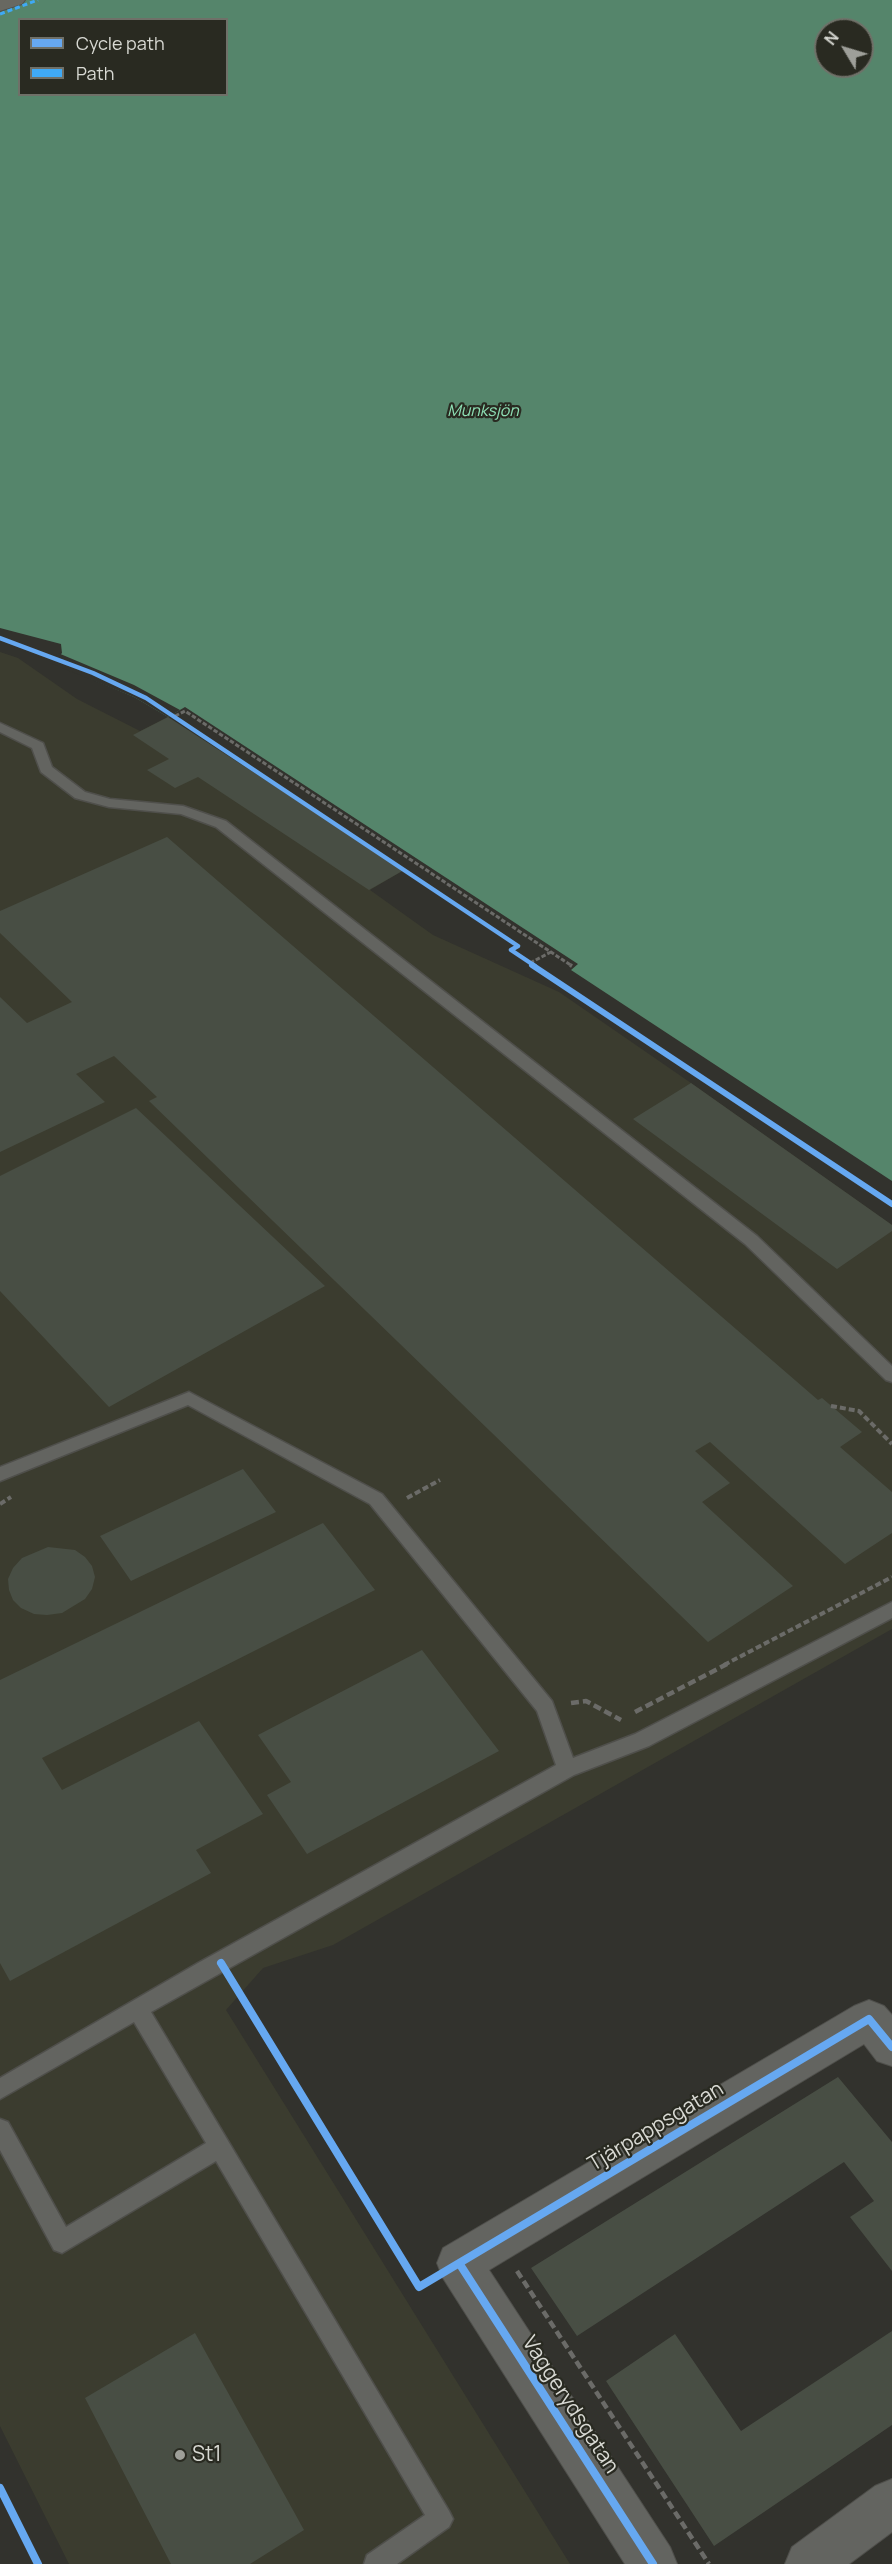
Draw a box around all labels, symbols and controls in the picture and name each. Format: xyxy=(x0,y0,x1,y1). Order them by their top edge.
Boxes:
legend xyxy=(18,18,228,96)
north arrow xyxy=(814,18,874,78)
text: N xyxy=(819,27,844,49)
text: Cycle path xyxy=(76,31,165,55)
text: Path xyxy=(76,61,114,85)
water label: Munksjön xyxy=(447,402,519,422)
street label: Tjärpappsgatan xyxy=(584,2077,728,2177)
street label: Vaggerydsgatan xyxy=(516,2332,624,2478)
place label: St1 xyxy=(192,2442,222,2468)
marker: St1 xyxy=(173,2448,187,2462)

